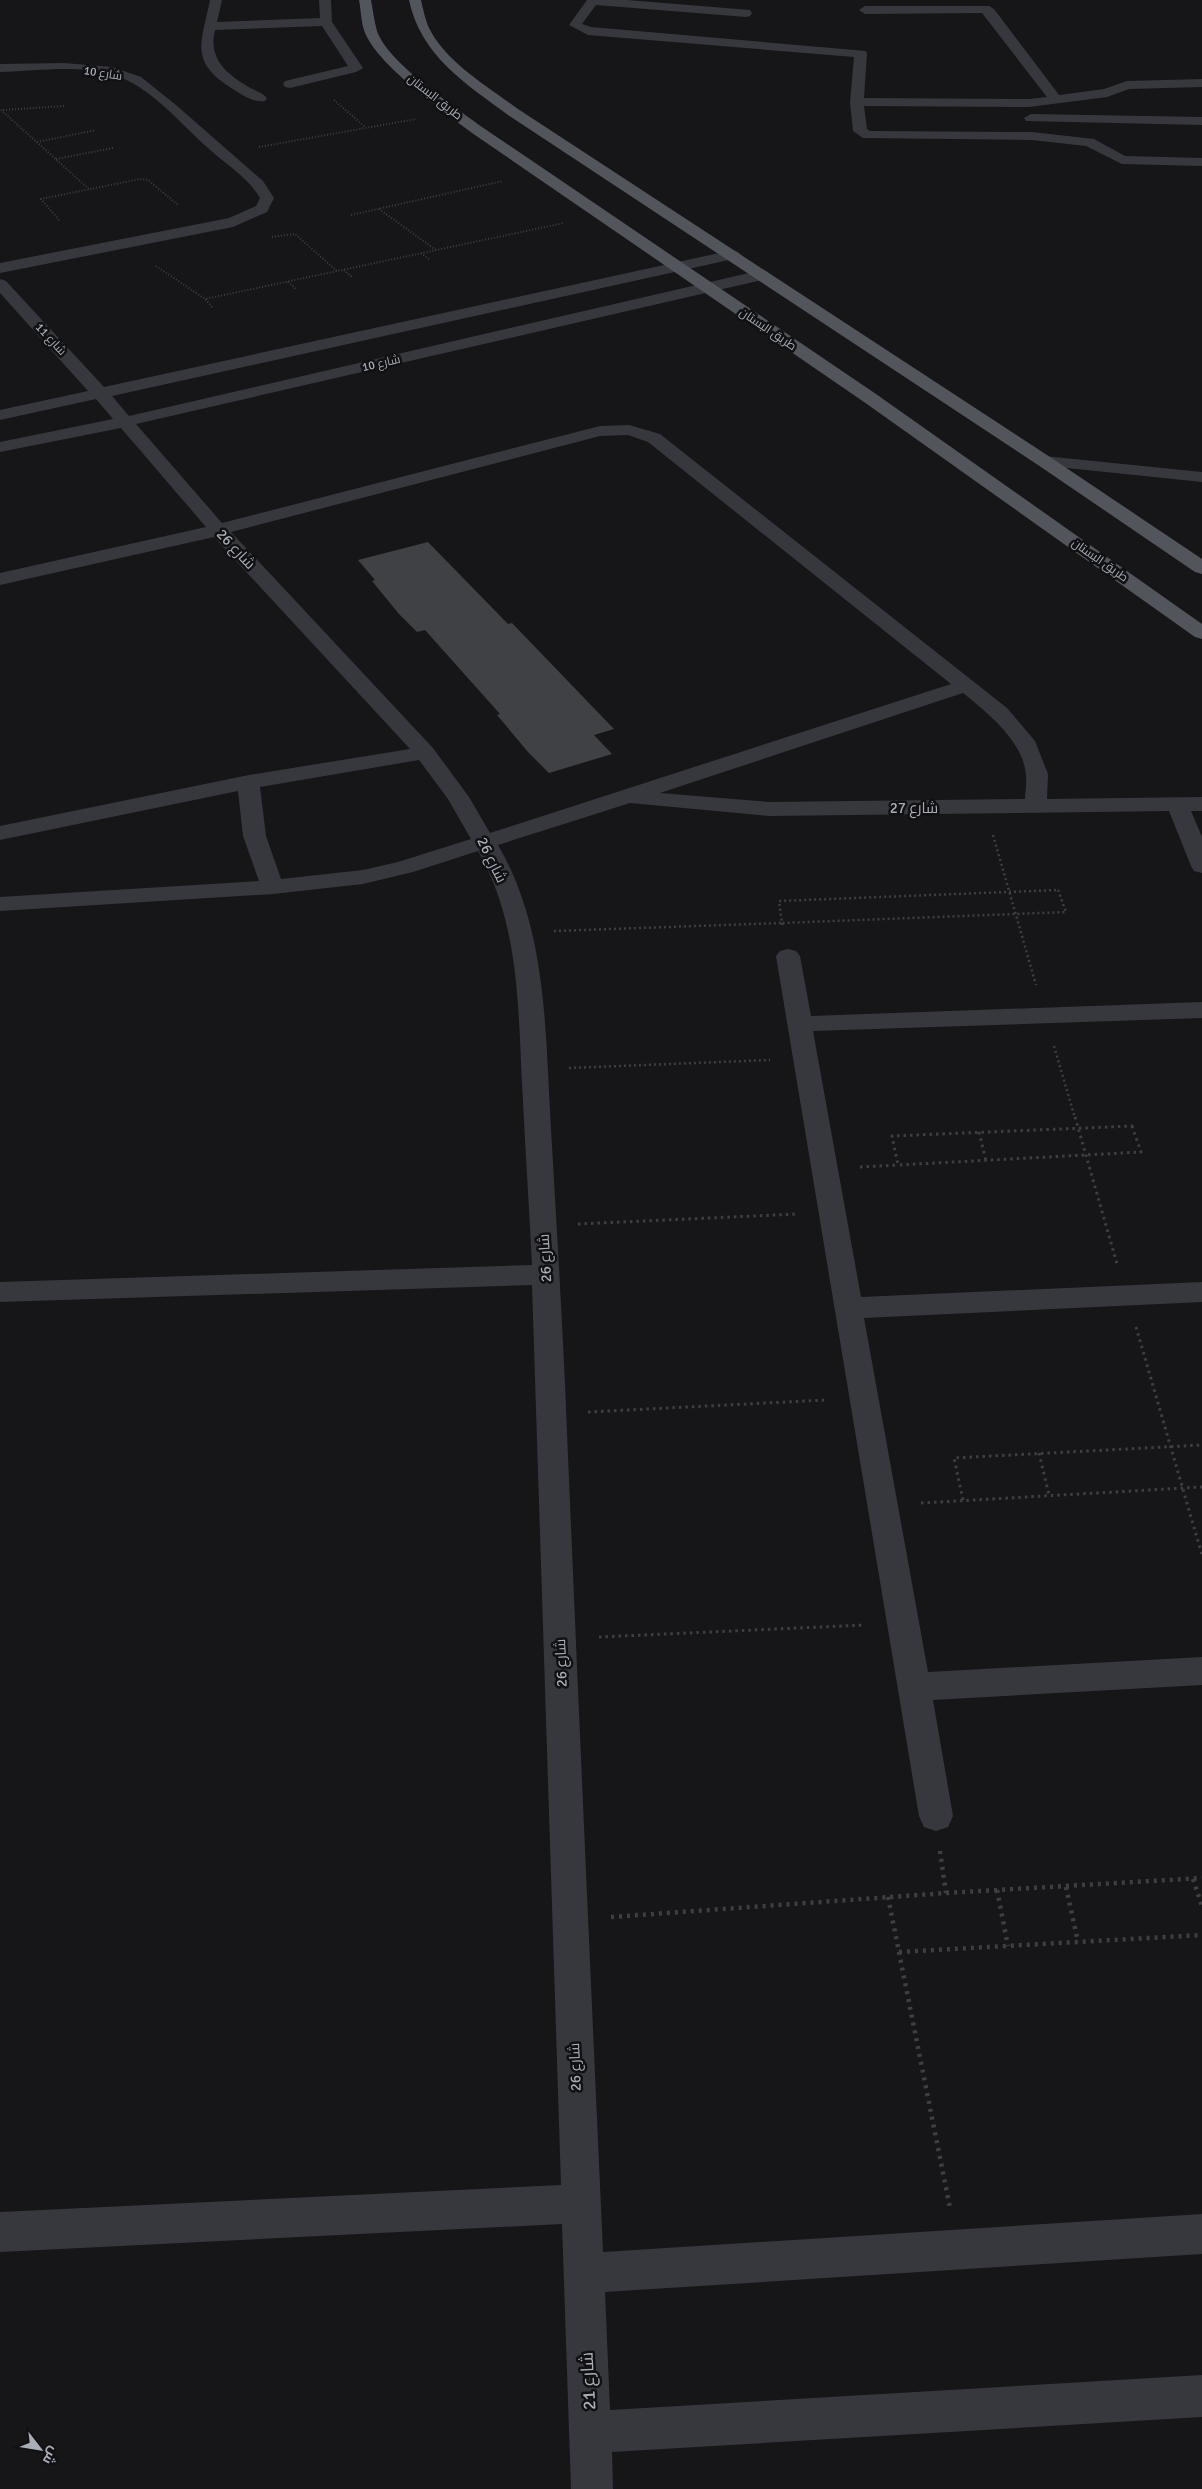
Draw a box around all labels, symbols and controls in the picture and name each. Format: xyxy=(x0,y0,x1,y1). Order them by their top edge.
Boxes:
street label: شارع 10 xyxy=(83,63,123,84)
street label: طريق البستان xyxy=(404,71,465,124)
street label: طريق البستان xyxy=(736,305,799,354)
street label: شارع 11 xyxy=(32,320,69,359)
street label: شارع 10 xyxy=(360,352,402,375)
street label: شارع 26 xyxy=(211,525,259,574)
street label: طريق البستان xyxy=(1069,535,1131,585)
street label: شارع 27 xyxy=(890,799,938,819)
street label: شارع 26 xyxy=(471,834,511,887)
street label: شارع 26 xyxy=(535,1233,557,1283)
street label: شارع 26 xyxy=(551,1638,573,1688)
street label: شارع 26 xyxy=(565,2042,587,2092)
street label: شارع 21 xyxy=(575,2351,602,2411)
north arrow xyxy=(15,2424,65,2474)
text: ش xyxy=(39,2443,63,2468)

